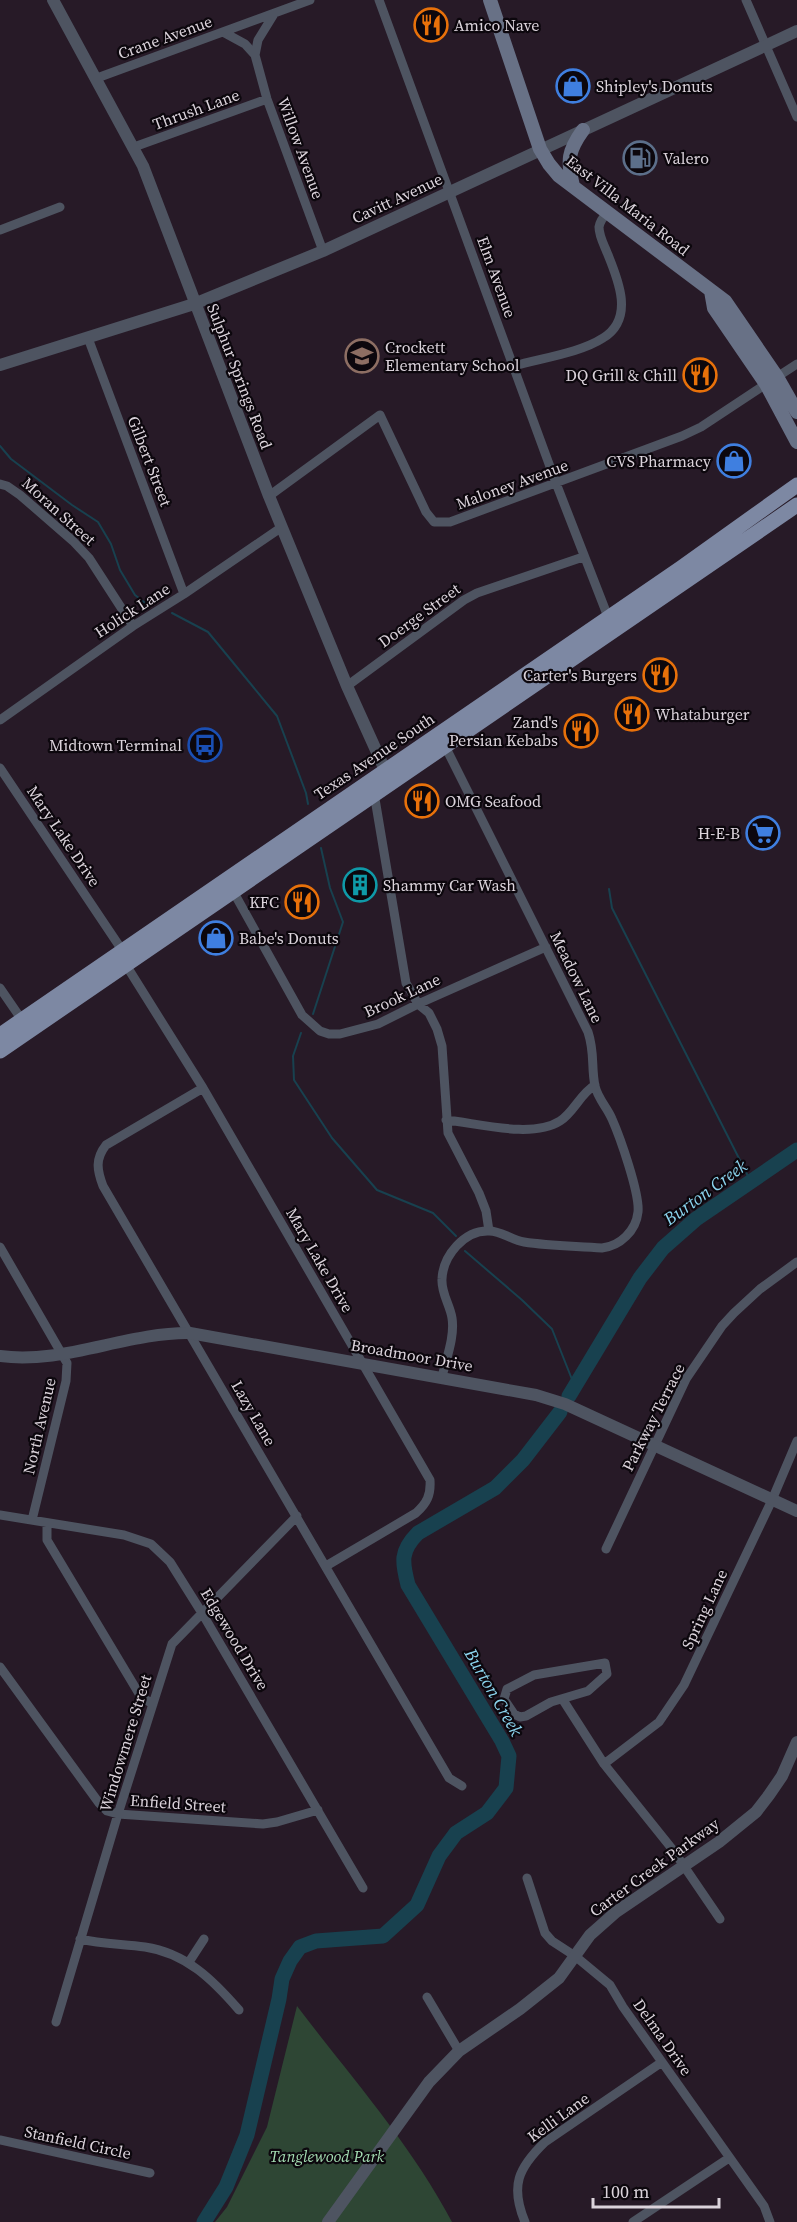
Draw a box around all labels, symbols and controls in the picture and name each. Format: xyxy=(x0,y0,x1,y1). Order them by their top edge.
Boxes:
restaurant icon: Amico Nave xyxy=(413,7,449,43)
street label: Crane Avenue xyxy=(115,10,215,64)
place label: Amico Nave xyxy=(454,14,539,36)
shop icon: Shipley's Donuts xyxy=(555,68,591,104)
place label: Shipley's Donuts xyxy=(596,75,713,97)
street label: Thrush Lane xyxy=(149,83,243,135)
street label: Willow Avenue xyxy=(272,94,330,202)
fuel station icon: Valero xyxy=(622,140,658,176)
place label: Valero xyxy=(663,147,709,169)
street label: East Villa Maria Road xyxy=(562,150,694,260)
street label: Cavitt Avenue xyxy=(348,167,446,229)
street label: Elm Avenue xyxy=(472,233,522,321)
street label: Sulphur Springs Road xyxy=(202,300,278,452)
place label: Crockett Elementary School xyxy=(385,336,520,376)
school or university icon: Crockett Elementary School xyxy=(344,338,380,374)
restaurant icon: DQ Grill & Chill xyxy=(682,357,718,393)
place label: DQ Grill & Chill xyxy=(565,364,677,386)
street label: Gilbert Street xyxy=(123,413,178,510)
shop icon: CVS Pharmacy xyxy=(716,443,752,479)
place label: CVS Pharmacy xyxy=(606,450,712,472)
street label: Maloney Avenue xyxy=(453,453,571,515)
street label: Moran Street xyxy=(17,472,101,551)
street label: Holick Lane xyxy=(90,577,174,643)
street label: Doerge Street xyxy=(374,577,465,652)
restaurant icon: Carter's Burgers xyxy=(642,657,678,693)
place label: Carter's Burgers xyxy=(523,664,637,686)
restaurant icon: Whataburger xyxy=(614,696,650,732)
place label: Whataburger xyxy=(655,703,750,725)
street label: Texas Avenue South xyxy=(309,707,439,805)
place label: Zand's Persian Kebabs xyxy=(449,711,558,751)
restaurant icon: Zand's Persian Kebabs xyxy=(563,713,599,749)
bus stop icon: Midtown Terminal xyxy=(187,727,223,763)
place label: Midtown Terminal xyxy=(49,734,182,756)
street label: Mary Lake Drive xyxy=(22,781,106,891)
restaurant icon: OMG Seafood xyxy=(404,783,440,819)
place label: OMG Seafood xyxy=(445,790,541,812)
supermarket icon: H-E-B xyxy=(745,815,781,851)
place label: H-E-B xyxy=(698,822,740,844)
building icon: Shammy Car Wash xyxy=(342,867,378,903)
place label: Shammy Car Wash xyxy=(383,874,516,896)
restaurant icon: KFC xyxy=(284,884,320,920)
place label: KFC xyxy=(249,891,279,913)
shop icon: Babe's Donuts xyxy=(198,920,234,956)
place label: Babe's Donuts xyxy=(239,927,339,949)
street label: Meadow Lane xyxy=(545,927,609,1027)
street label: Brook Lane xyxy=(360,968,444,1022)
water label: Burton Creek xyxy=(657,1153,752,1231)
street label: Mary Lake Drive xyxy=(281,1204,359,1316)
street label: Broadmoor Drive xyxy=(349,1333,475,1377)
street label: Parkway Terrace xyxy=(616,1359,690,1475)
street label: North Avenue xyxy=(17,1376,61,1476)
street label: Lazy Lane xyxy=(226,1376,282,1450)
street label: Spring Lane xyxy=(676,1565,732,1653)
street label: Edgewood Drive xyxy=(196,1584,274,1694)
water label: Burton Creek xyxy=(458,1643,530,1741)
street label: Windowmere Street xyxy=(94,1671,157,1814)
street label: Enfield Street xyxy=(129,1789,227,1817)
street label: Carter Creek Parkway xyxy=(585,1812,724,1922)
street label: Delma Drive xyxy=(628,1994,698,2080)
street label: Kelli Lane xyxy=(522,2087,594,2147)
street label: Stanfield Circle xyxy=(23,2120,133,2164)
park label: Tanglewood Park xyxy=(270,2145,385,2167)
scale bar xyxy=(593,2171,719,2209)
text: 100 m xyxy=(602,2179,649,2204)

